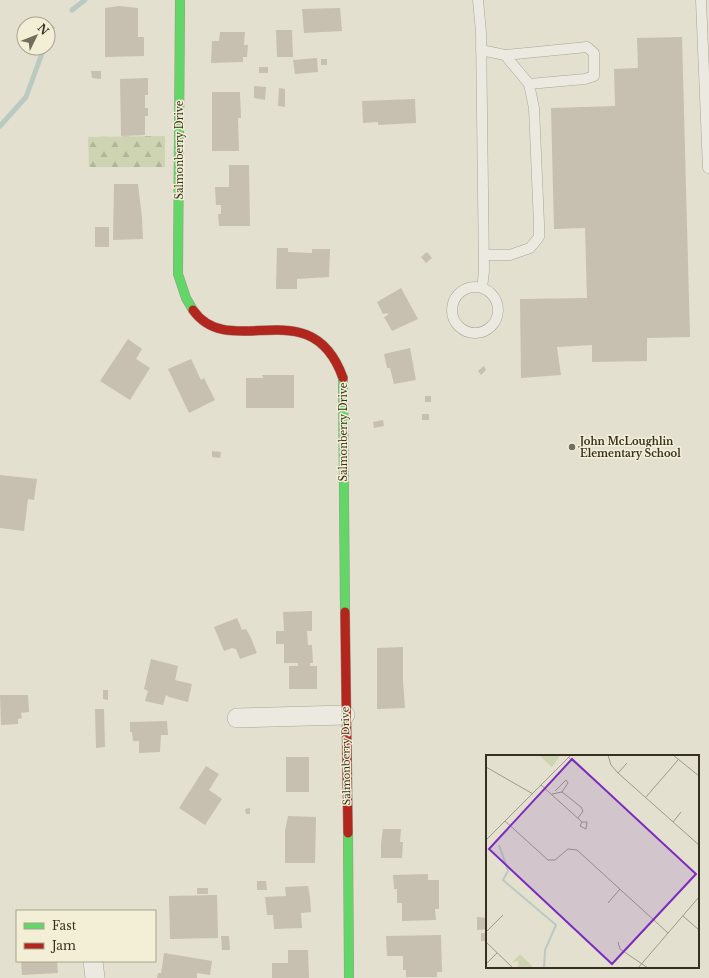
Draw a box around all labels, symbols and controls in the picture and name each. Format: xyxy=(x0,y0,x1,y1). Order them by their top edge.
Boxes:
north arrow xyxy=(16,16,56,56)
text: N xyxy=(35,21,52,38)
street label: Salmonberry Drive xyxy=(173,100,186,199)
street label: Salmonberry Drive xyxy=(337,382,350,481)
place label: John McLoughlin Elementary School xyxy=(578,435,681,460)
marker: John McLoughlin Elementary School xyxy=(567,442,577,452)
street label: Salmonberry Drive xyxy=(339,706,353,805)
inset map xyxy=(486,755,699,968)
legend xyxy=(16,910,156,962)
text: Fast xyxy=(52,918,77,933)
text: Jam xyxy=(50,938,76,953)

